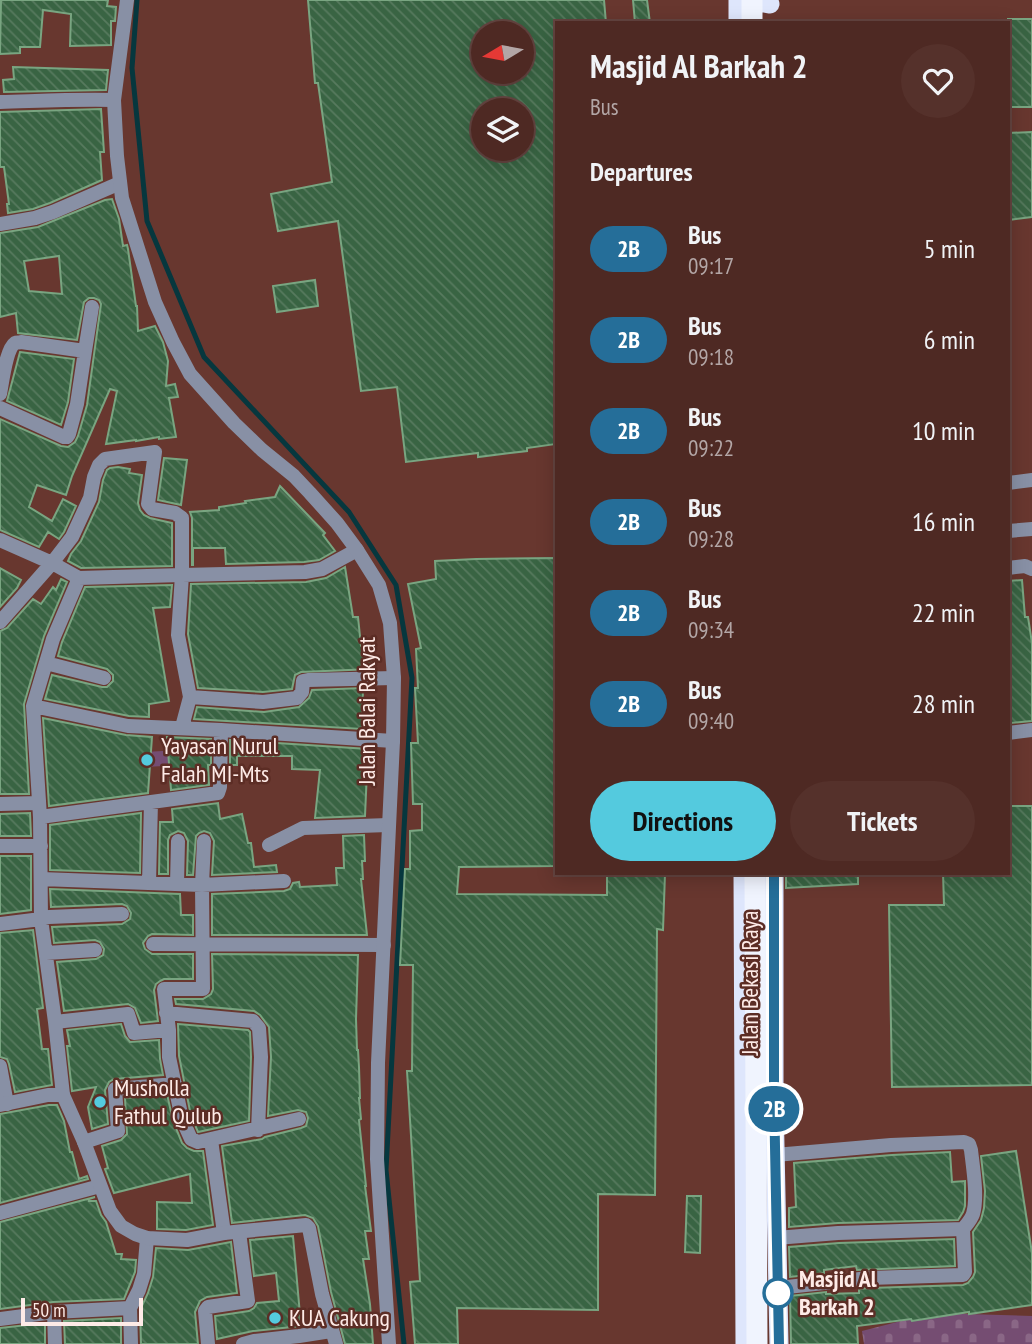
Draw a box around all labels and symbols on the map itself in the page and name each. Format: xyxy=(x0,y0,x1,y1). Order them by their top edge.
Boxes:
north arrow xyxy=(471,21,534,84)
street label: Jalan Balai Rakyat xyxy=(351,636,382,786)
place label: Yayasan Nurul Falah MI-Mts xyxy=(161,730,278,789)
marker: Yayasan Nurul Falah MI-Mts xyxy=(139,752,155,768)
street label: Jalan Bekasi Raya xyxy=(734,911,765,1056)
place label: Musholla Fathul Qulub xyxy=(114,1072,222,1131)
line badge: 2B xyxy=(742,1086,806,1132)
marker: Musholla Fathul Qulub xyxy=(92,1094,108,1110)
place label: Masjid Al Barkah 2 xyxy=(799,1263,877,1322)
marker: Masjid Al Barkah 2 xyxy=(763,1278,793,1308)
scale bar xyxy=(21,1295,144,1327)
place label: KUA Cakung xyxy=(289,1302,390,1333)
marker: KUA Cakung xyxy=(267,1310,283,1326)

